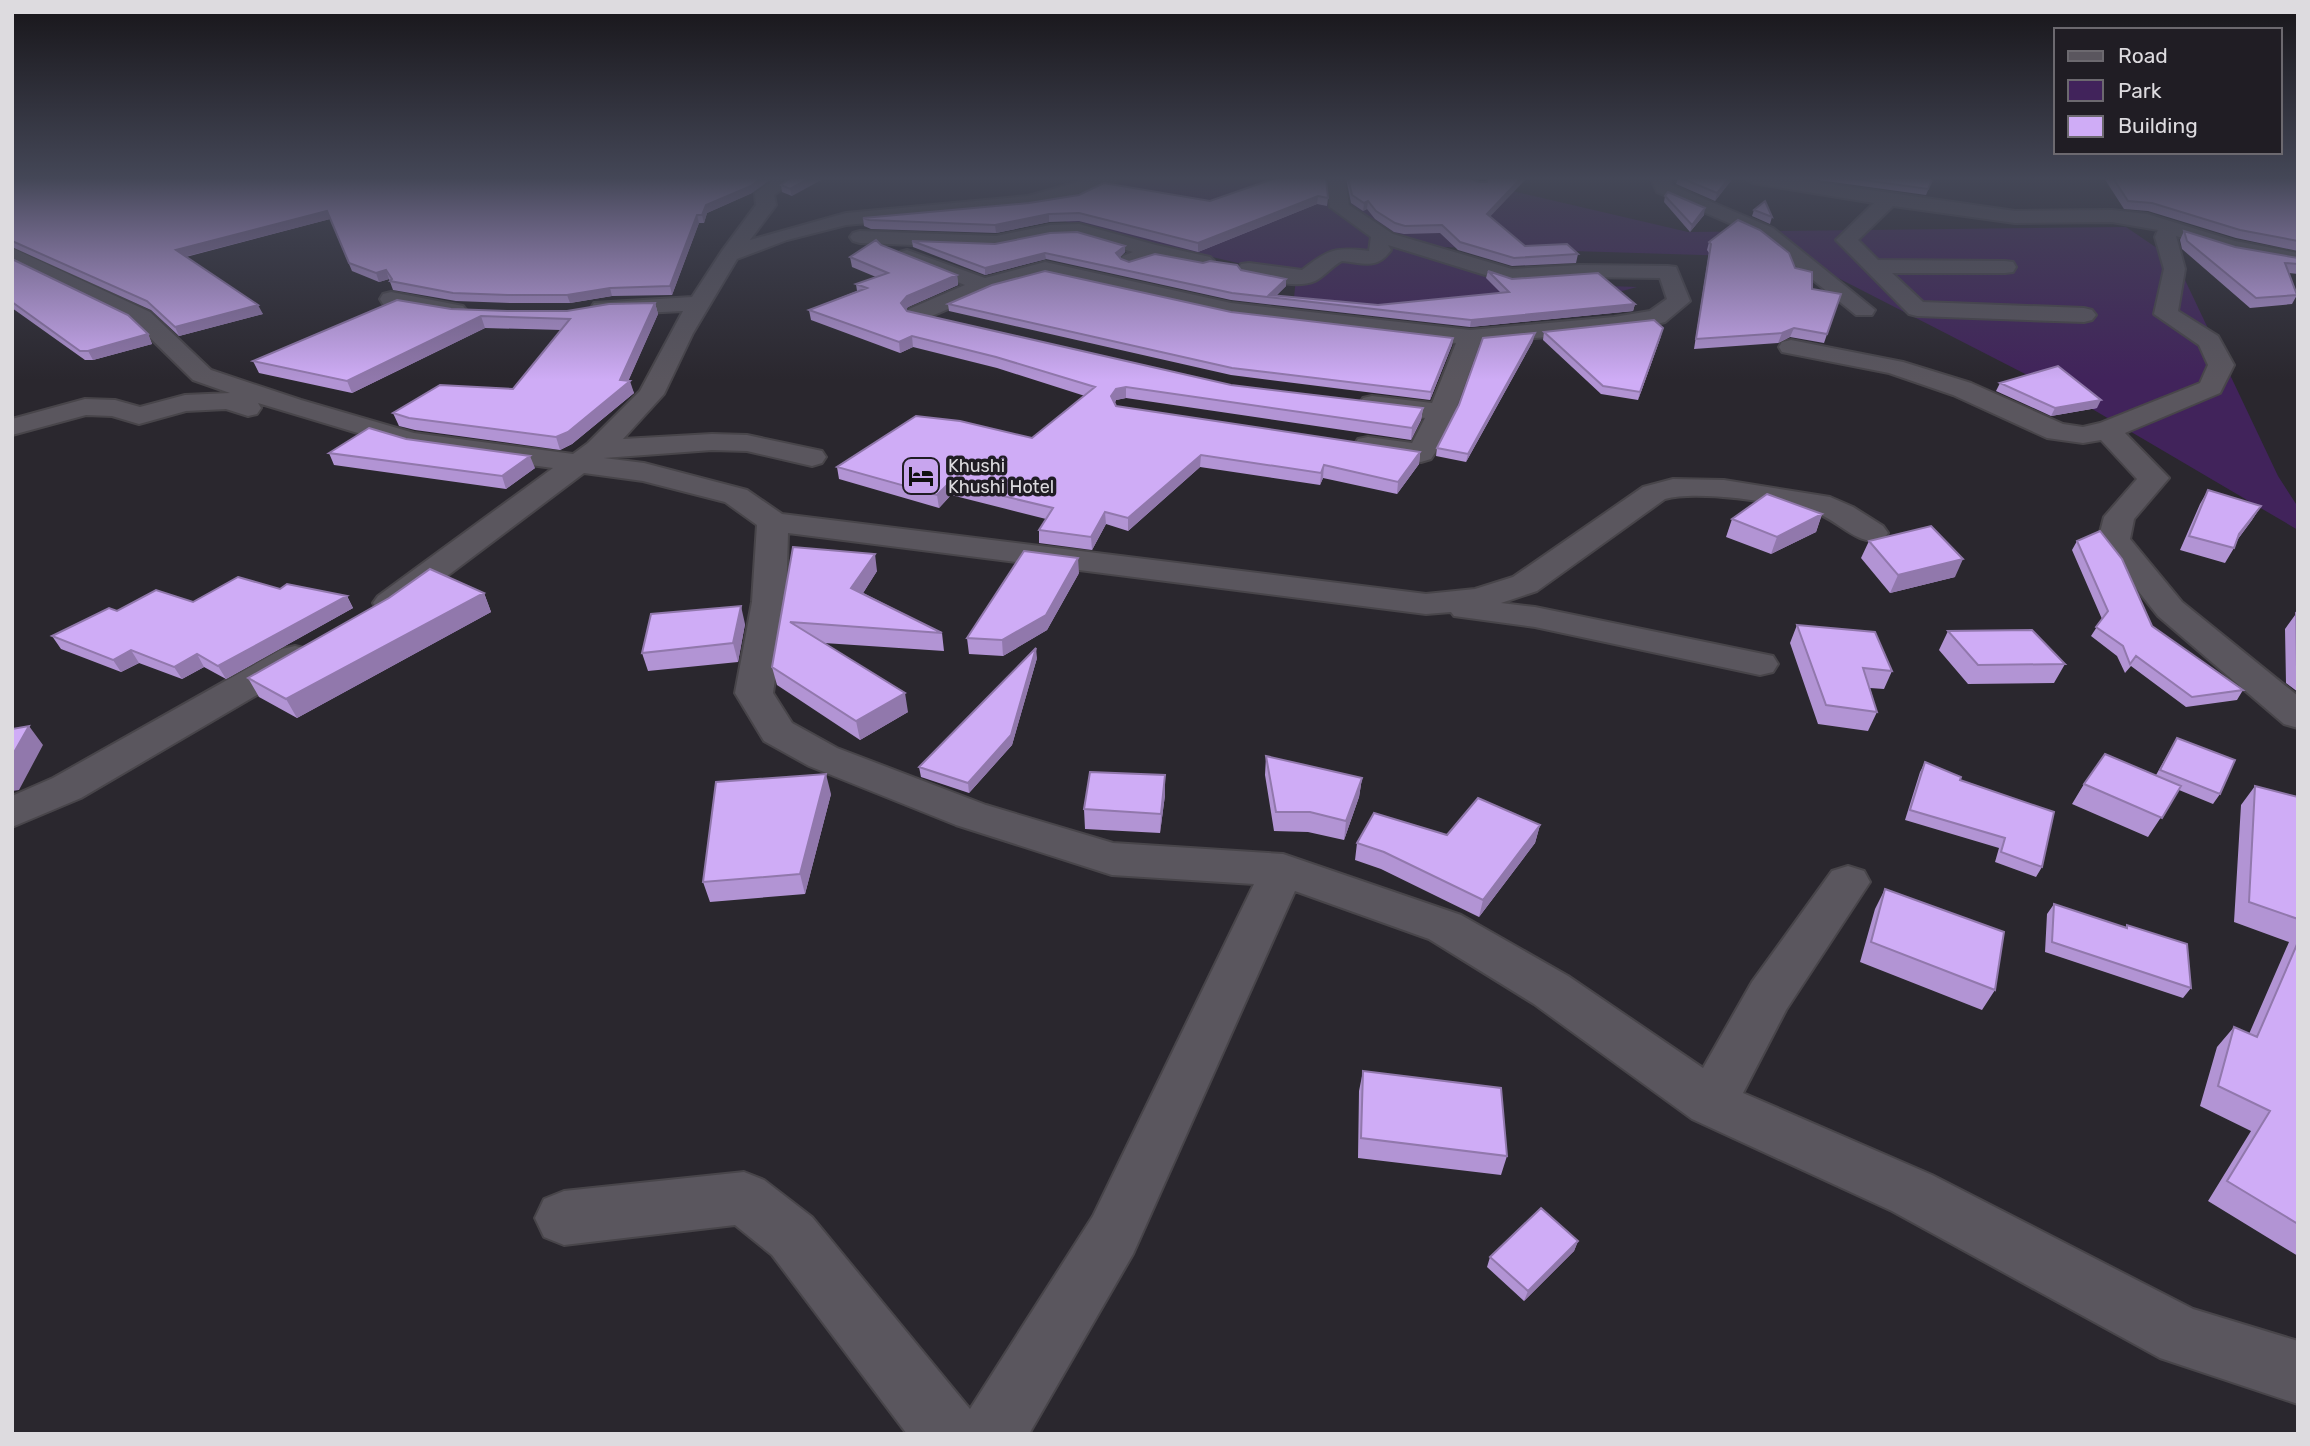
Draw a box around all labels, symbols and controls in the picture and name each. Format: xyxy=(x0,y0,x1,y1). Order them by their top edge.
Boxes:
legend xyxy=(2054,28,2282,154)
text: Road xyxy=(2118,43,2168,68)
text: Park xyxy=(2118,78,2162,103)
text: Building xyxy=(2118,113,2198,138)
hotel icon: Khushi Khushi Hotel xyxy=(900,455,942,497)
place label: Khushi Khushi Hotel xyxy=(948,455,1054,498)

